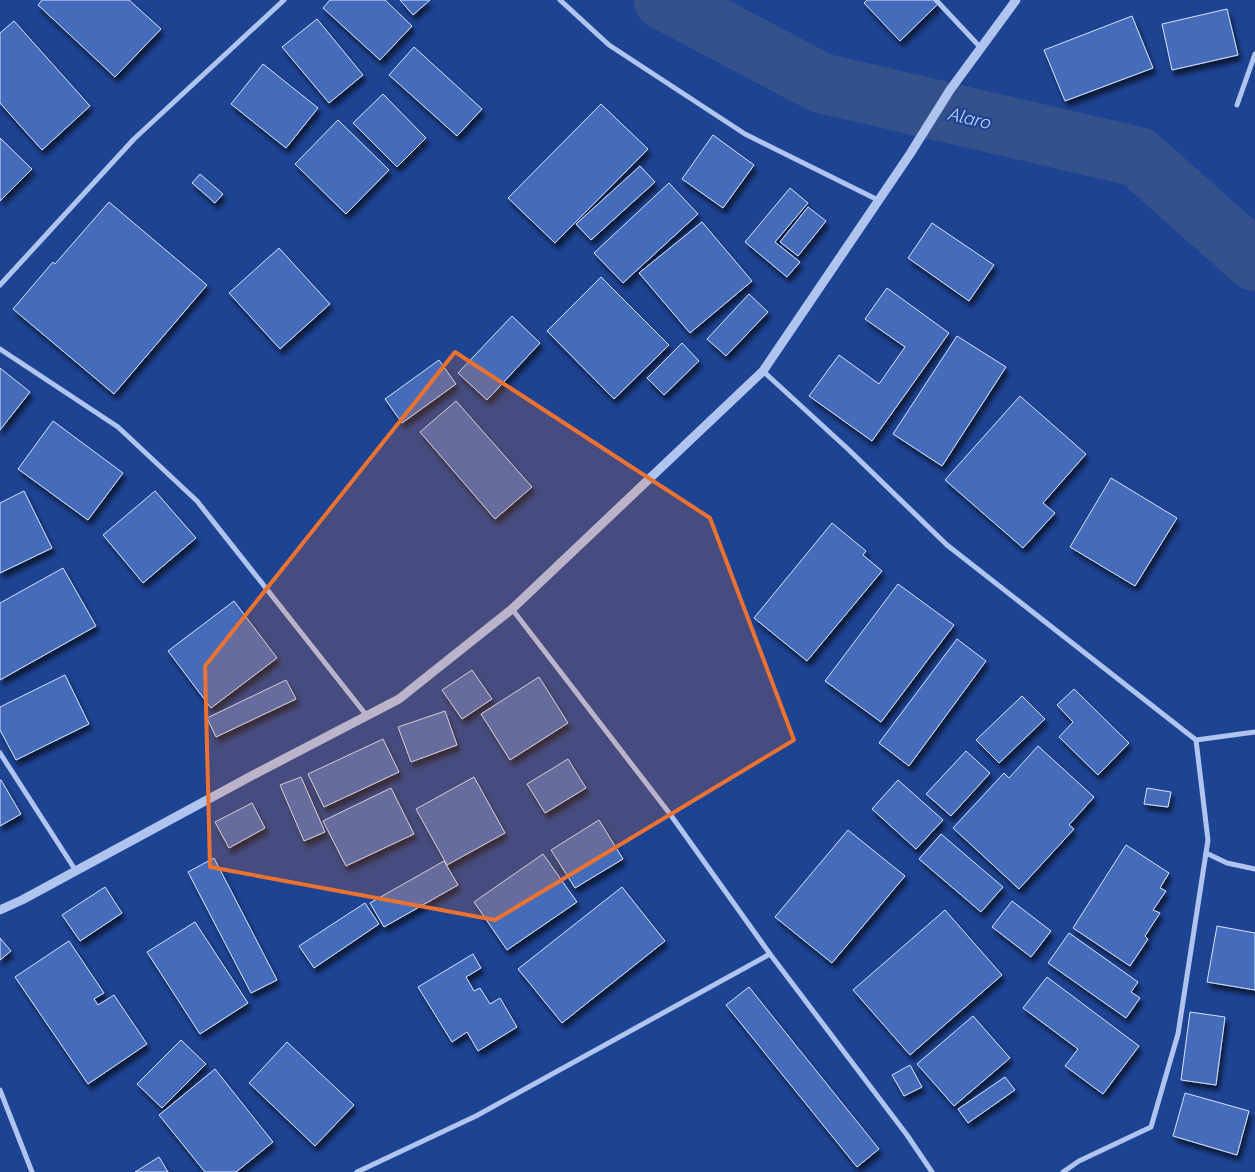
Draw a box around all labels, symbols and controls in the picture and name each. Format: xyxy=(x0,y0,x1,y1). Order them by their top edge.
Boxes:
water label: Alaro xyxy=(946,103,993,133)

